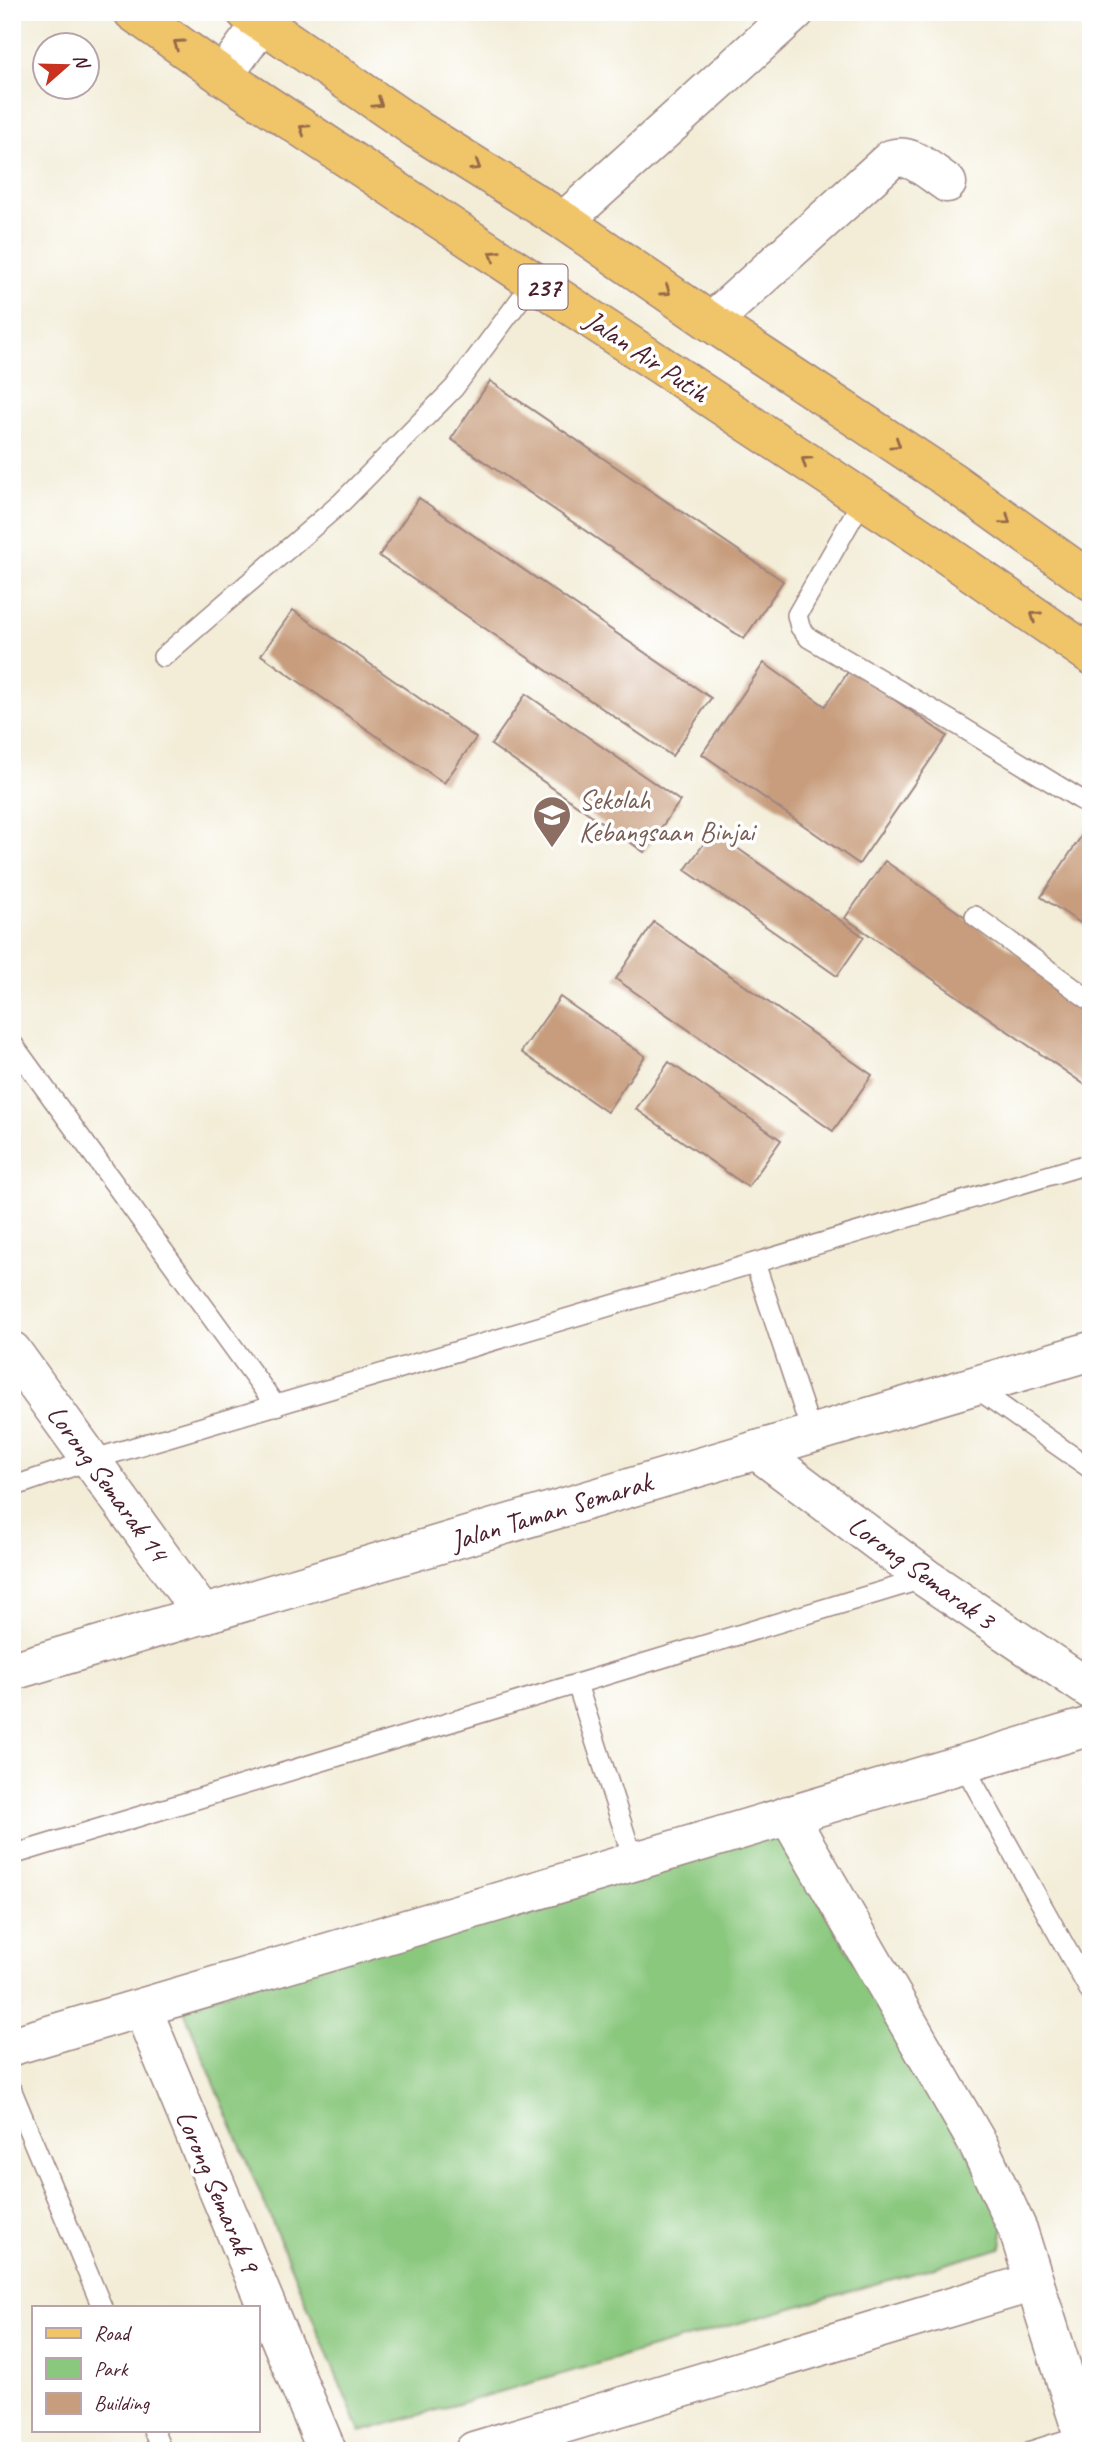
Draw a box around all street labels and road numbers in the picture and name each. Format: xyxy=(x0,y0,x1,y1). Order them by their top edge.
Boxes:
road number: 237 xyxy=(518,264,568,310)
street label: Jalan Air Putih xyxy=(577,301,717,411)
street label: Lorong Semarak 14 xyxy=(39,1398,178,1570)
street label: Jalan Taman Semarak xyxy=(445,1463,658,1559)
street label: Lorong Semarak 3 xyxy=(842,1507,1004,1638)
street label: Lorong Semarak 9 xyxy=(168,2105,269,2279)

